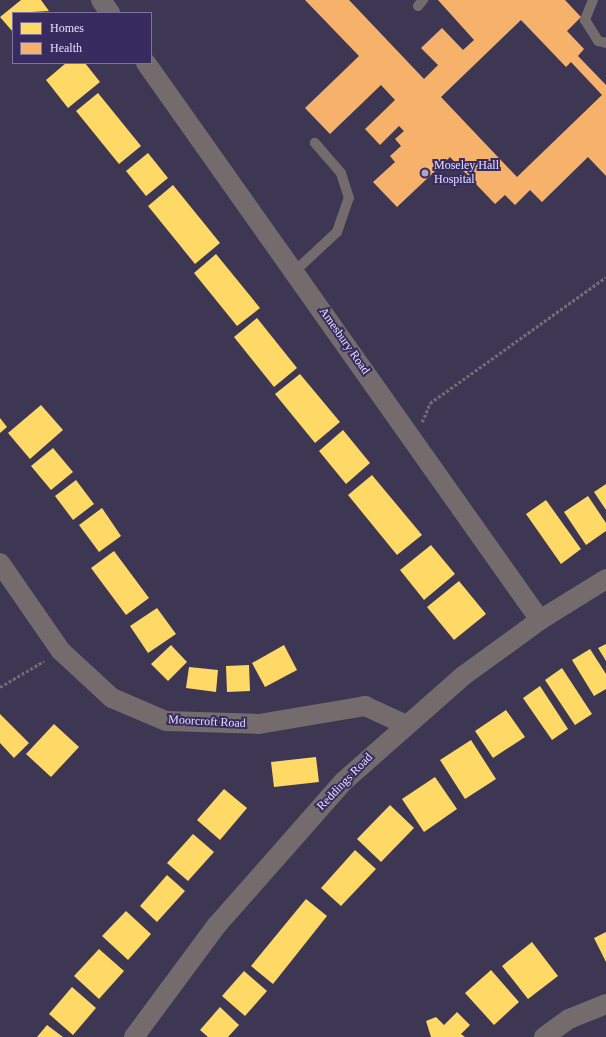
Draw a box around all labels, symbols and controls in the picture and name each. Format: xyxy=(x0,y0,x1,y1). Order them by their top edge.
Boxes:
legend xyxy=(12,12,152,64)
text: Homes xyxy=(50,21,84,35)
text: Health xyxy=(50,41,82,55)
place label: Moseley Hall Hospital xyxy=(434,159,499,187)
marker: Moseley Hall Hospital xyxy=(419,167,431,179)
street label: Amesbury Road xyxy=(316,305,372,377)
street label: Moorcroft Road xyxy=(168,713,246,731)
street label: Reddings Road xyxy=(314,751,376,813)

